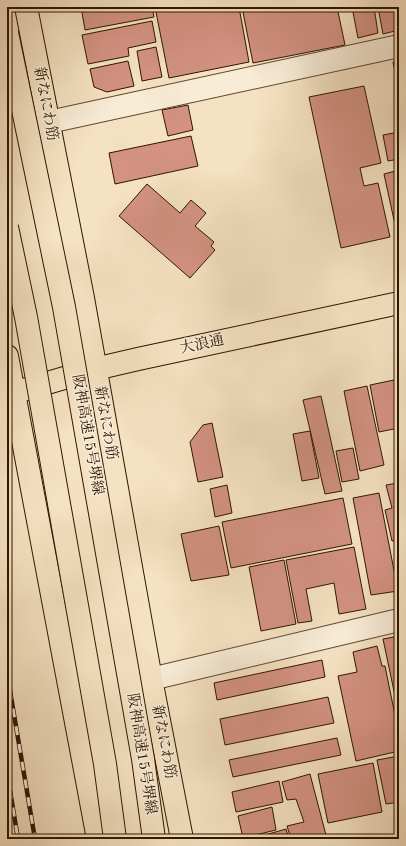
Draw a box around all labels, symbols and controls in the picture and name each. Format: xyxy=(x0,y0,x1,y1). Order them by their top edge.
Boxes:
street label: 新なにわ筋 xyxy=(30,65,61,142)
street label: 大浪通 xyxy=(178,331,226,357)
street label: 阪神高速15号堺線 xyxy=(69,373,107,497)
street label: 新なにわ筋 xyxy=(91,384,121,461)
street label: 阪神高速15号堺線 xyxy=(124,692,160,816)
street label: 新なにわ筋 xyxy=(148,703,179,780)

